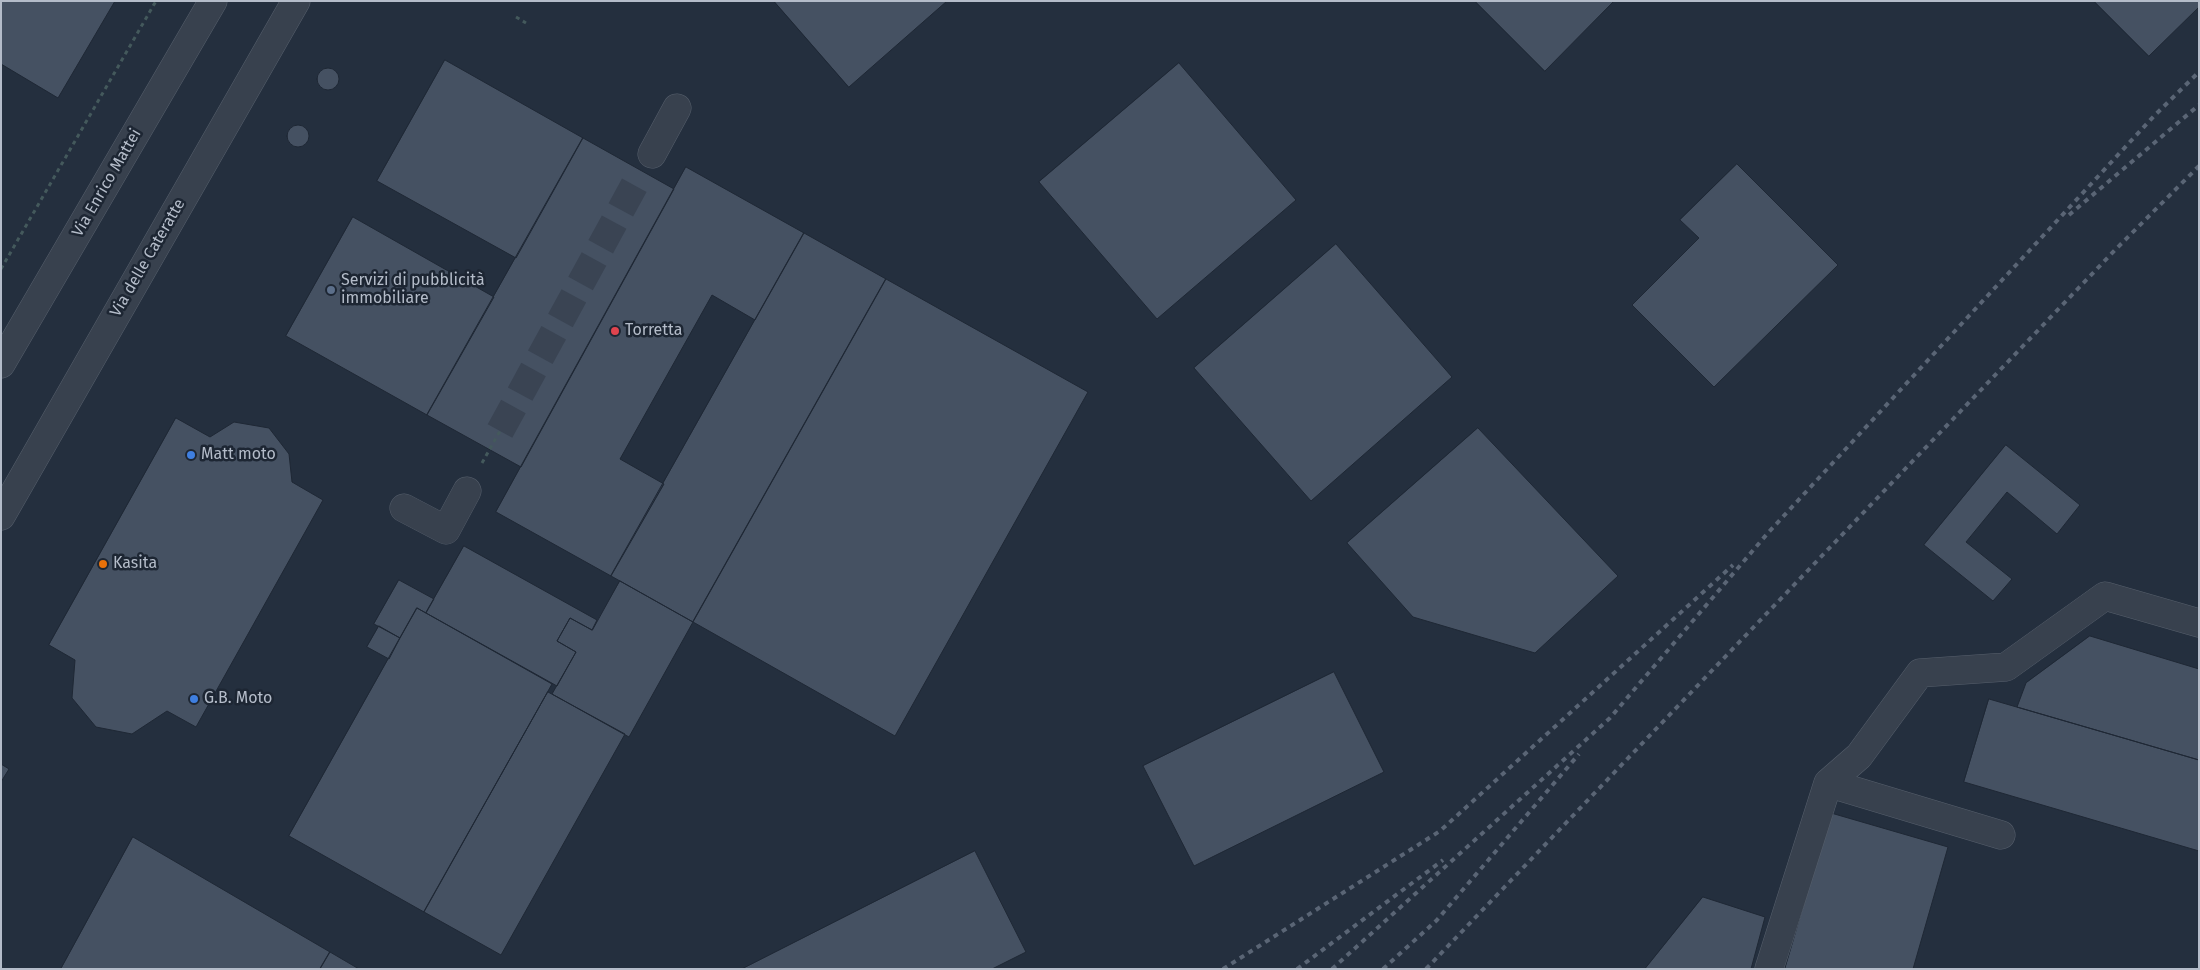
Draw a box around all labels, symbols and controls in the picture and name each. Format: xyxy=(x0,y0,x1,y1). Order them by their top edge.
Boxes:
street label: Via Enrico Mattei xyxy=(68,126,146,240)
street label: Via delle Cateratte xyxy=(106,196,190,320)
place label: Servizi di pubblicità immobiliare xyxy=(341,271,485,309)
marker: Servizi di pubblicità immobiliare xyxy=(325,284,337,296)
place label: Torretta xyxy=(625,321,682,341)
marker: Torretta xyxy=(609,325,621,337)
place label: Matt moto xyxy=(201,445,276,465)
marker: Matt moto xyxy=(185,449,197,461)
place label: Kasita xyxy=(113,554,157,574)
marker: Kasita xyxy=(97,558,109,570)
place label: G.B. Moto xyxy=(204,689,272,709)
marker: G.B. Moto xyxy=(188,693,200,705)

